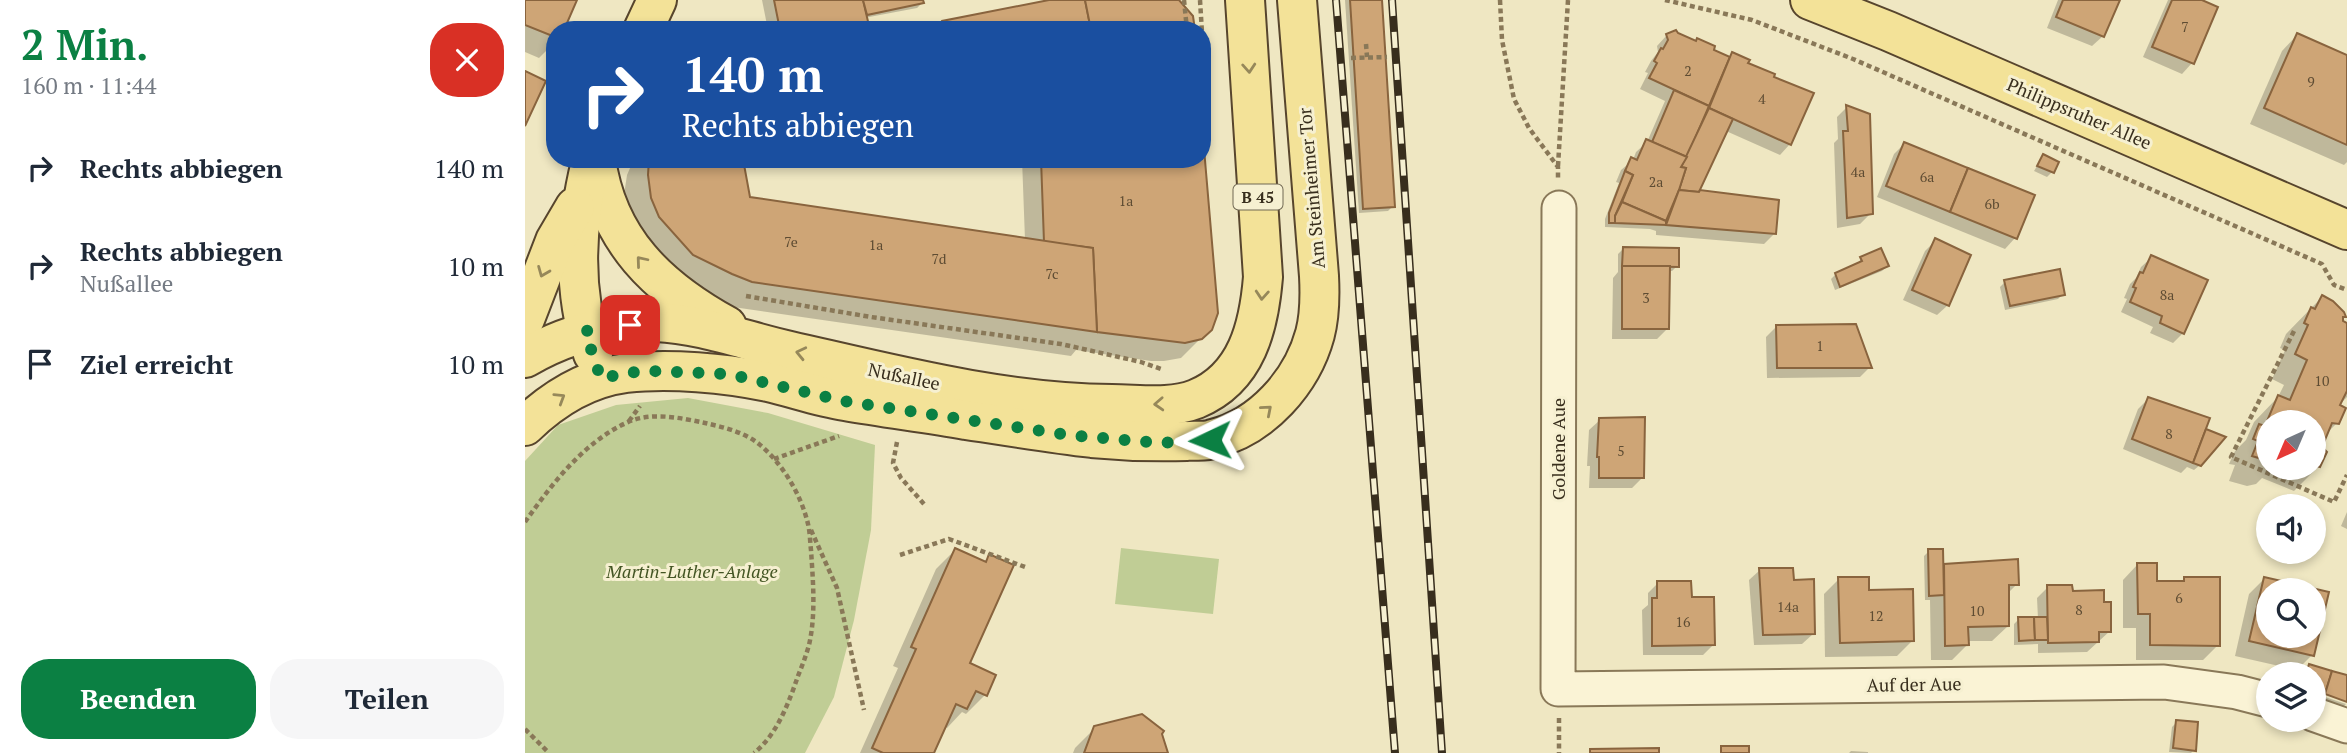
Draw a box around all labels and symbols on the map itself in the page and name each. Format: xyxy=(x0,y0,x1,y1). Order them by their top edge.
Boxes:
house number: 7 xyxy=(2181,17,2189,36)
house number: 2 xyxy=(1684,61,1692,80)
one-way arrow xyxy=(1241,63,1256,74)
street label: Philippsruher Allee xyxy=(2003,72,2155,154)
house number: 9 xyxy=(2307,72,2315,91)
house number: 4 xyxy=(1758,89,1766,108)
street label: Am Steinheimer Tor xyxy=(1292,107,1330,270)
house number: 4a xyxy=(1851,162,1865,181)
house number: 6a xyxy=(1920,167,1934,186)
house number: 2a xyxy=(1649,172,1663,191)
road number: B 45 xyxy=(1233,184,1283,210)
house number: 1a xyxy=(1119,191,1133,210)
house number: 6b xyxy=(1984,194,2000,213)
house number: 7e xyxy=(784,232,798,251)
house number: 1a xyxy=(869,235,883,254)
house number: 7d xyxy=(931,249,947,268)
one-way arrow xyxy=(637,257,649,270)
house number: 7c xyxy=(1045,264,1059,283)
one-way arrow xyxy=(537,265,551,277)
house number: 8a xyxy=(2160,285,2174,304)
house number: 3 xyxy=(1642,288,1650,307)
one-way arrow xyxy=(1255,290,1270,301)
pin xyxy=(600,295,660,355)
house number: 1 xyxy=(1816,336,1824,355)
one-way arrow xyxy=(796,347,808,362)
street label: Nußallee xyxy=(866,357,942,395)
house number: 10 xyxy=(2315,371,2329,390)
one-way arrow xyxy=(552,393,565,406)
one-way arrow xyxy=(1153,396,1164,411)
street label: Goldene Aue xyxy=(1546,398,1570,500)
position arrow xyxy=(1173,403,1247,477)
one-way arrow xyxy=(1258,406,1271,418)
north arrow xyxy=(2256,410,2326,480)
house number: 8 xyxy=(2165,424,2173,443)
house number: 5 xyxy=(1617,441,1625,460)
park label: Martin-Luther-Anlage xyxy=(605,559,778,583)
house number: 6 xyxy=(2175,588,2183,607)
house number: 14a xyxy=(1777,597,1799,616)
house number: 8 xyxy=(2075,600,2083,619)
house number: 10 xyxy=(1970,601,1984,620)
house number: 12 xyxy=(1869,606,1883,625)
house number: 16 xyxy=(1676,612,1691,631)
street label: Auf der Aue xyxy=(1866,671,1962,697)

